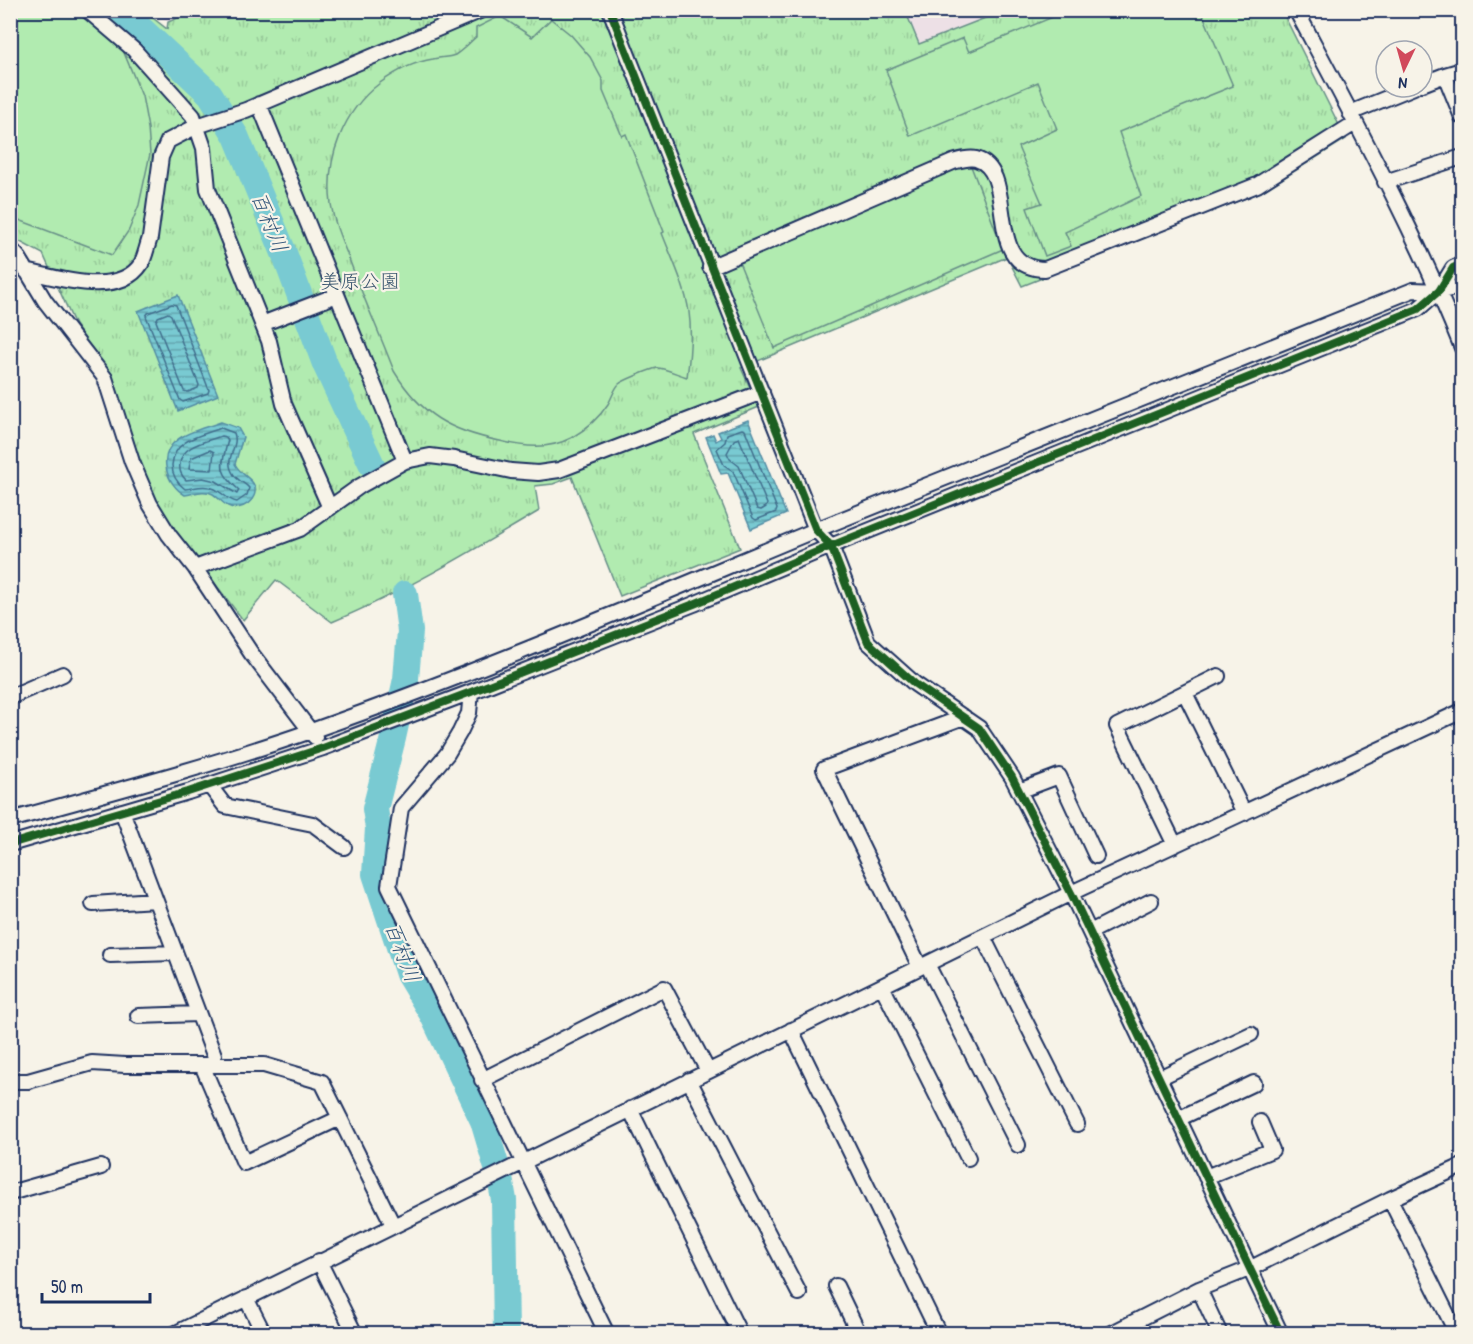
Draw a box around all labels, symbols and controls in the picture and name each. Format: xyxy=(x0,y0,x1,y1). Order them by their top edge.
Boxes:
north arrow xyxy=(1374,39,1434,99)
text: N xyxy=(1397,73,1408,95)
water label: 百村川 xyxy=(245,187,295,257)
park label: 美原公園 xyxy=(320,267,400,294)
water label: 百村川 xyxy=(378,917,428,987)
scale bar xyxy=(42,1266,150,1304)
text: 50 m xyxy=(51,1274,83,1299)

